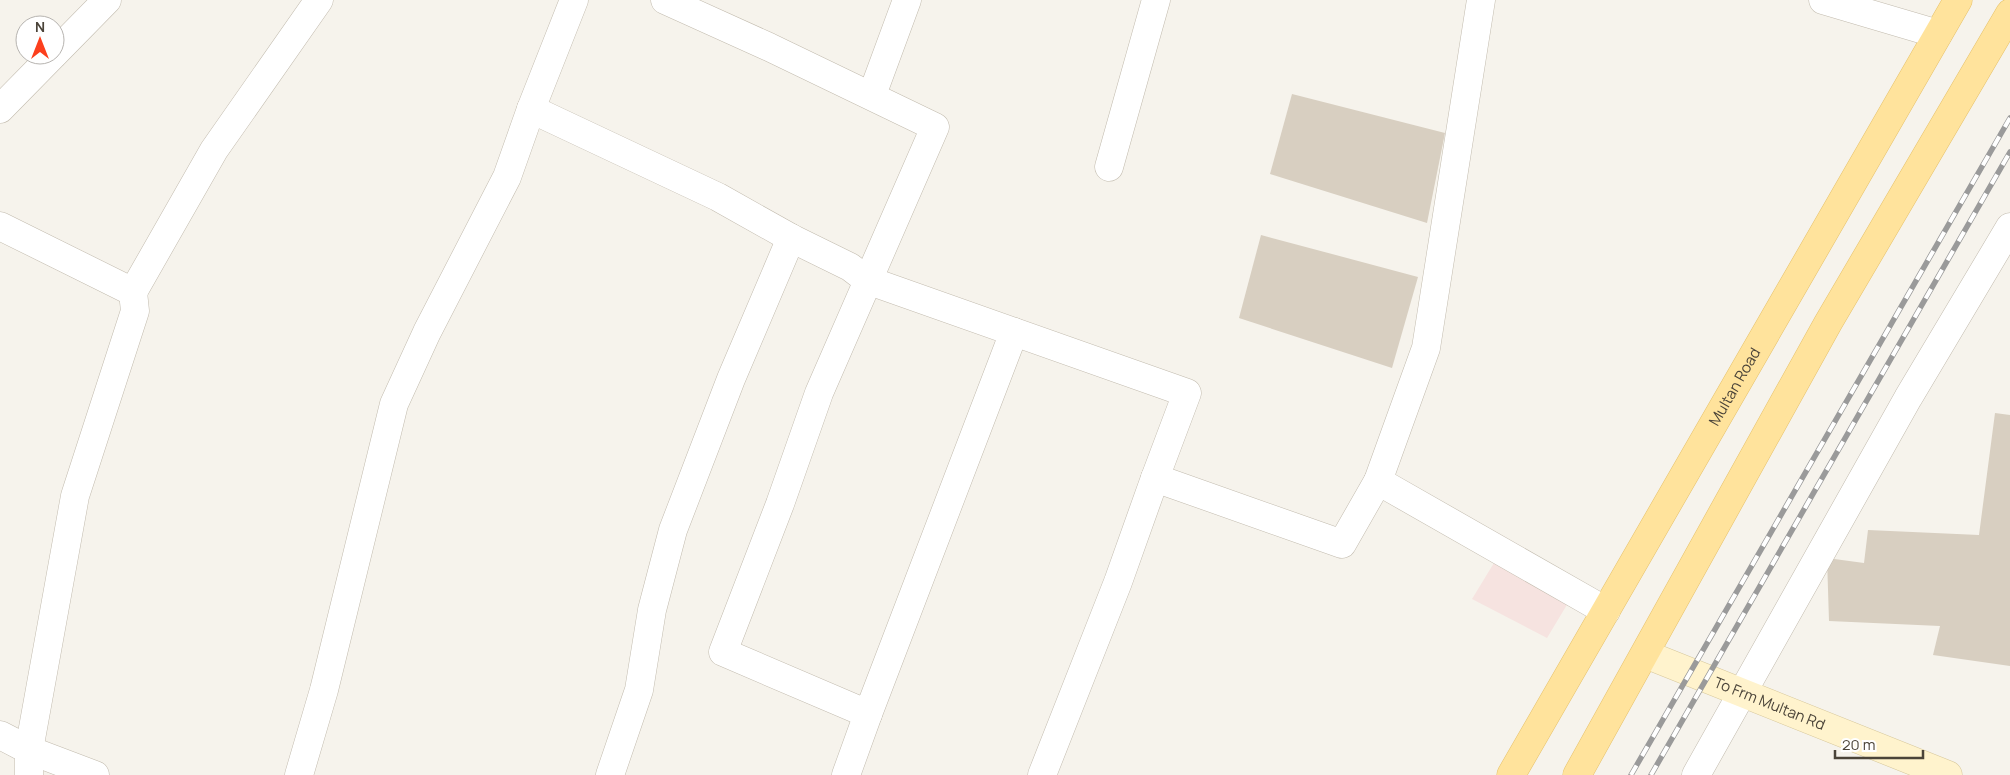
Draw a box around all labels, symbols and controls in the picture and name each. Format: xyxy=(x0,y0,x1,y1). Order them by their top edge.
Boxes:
north arrow xyxy=(15,15,65,65)
text: N xyxy=(35,17,45,36)
street label: Multan Road xyxy=(1704,344,1765,430)
street label: To Frm Multan Rd xyxy=(1711,672,1828,735)
scale bar xyxy=(1835,728,1922,760)
text: 20 m xyxy=(1842,734,1875,755)

